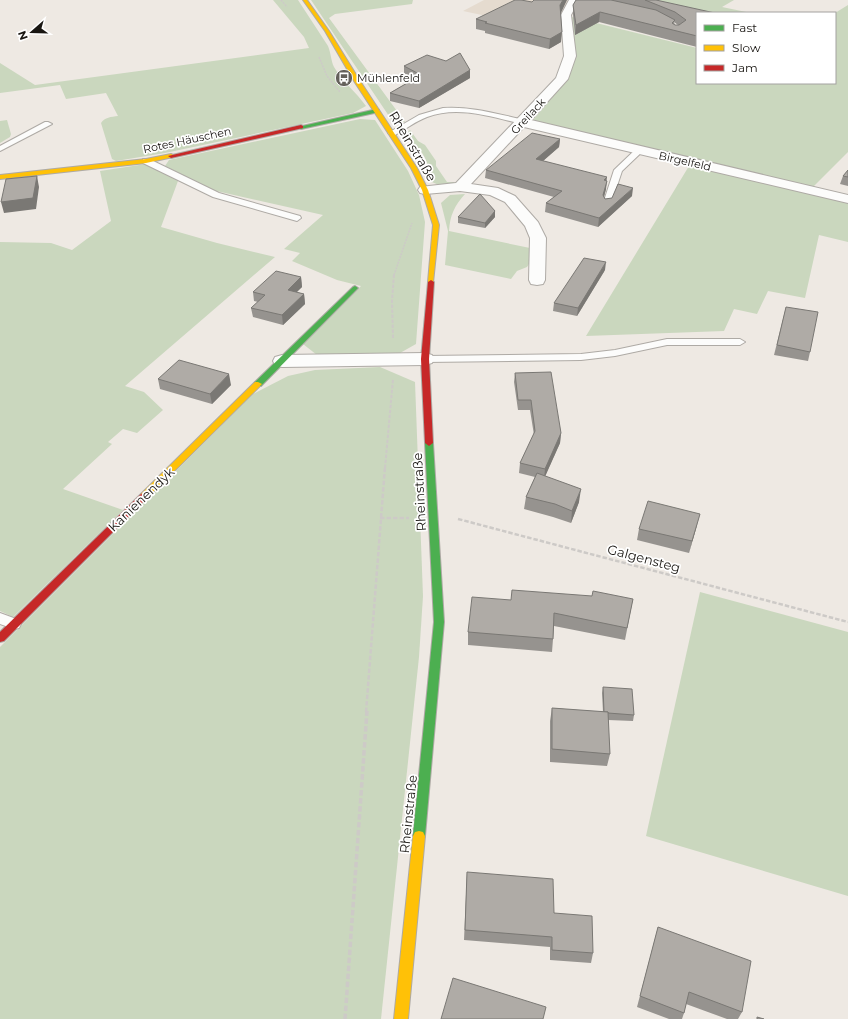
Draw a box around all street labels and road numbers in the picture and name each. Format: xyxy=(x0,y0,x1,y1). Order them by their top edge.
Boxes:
street label: Greilack xyxy=(508,95,549,137)
street label: Rheinstraße xyxy=(386,108,440,184)
street label: Rotes Häuschen xyxy=(142,124,232,156)
street label: Birgelfeld xyxy=(657,148,713,174)
street label: Rheinstraße xyxy=(409,452,429,532)
street label: Kanienendyk xyxy=(105,463,178,535)
street label: Galgensteg xyxy=(606,541,682,575)
street label: Rheinstraße xyxy=(396,774,420,854)

